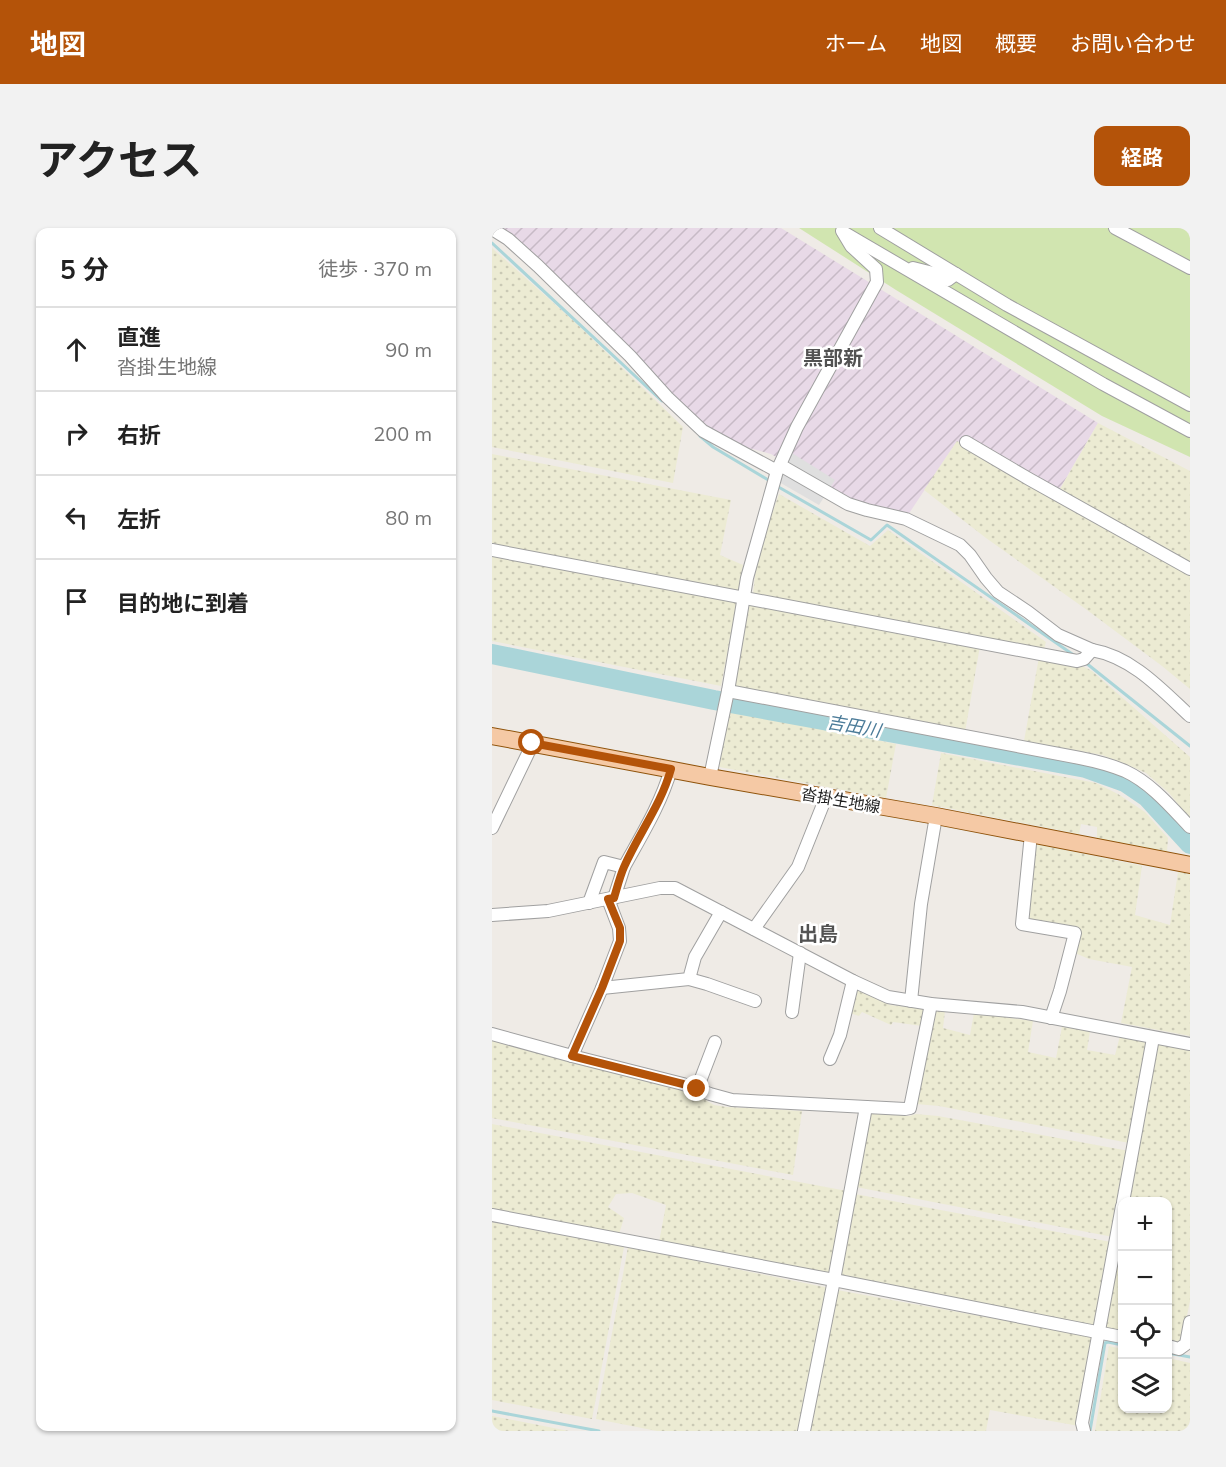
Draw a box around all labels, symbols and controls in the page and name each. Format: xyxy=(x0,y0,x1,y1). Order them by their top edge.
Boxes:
text: 地図 xyxy=(30,26,86,61)
text: ホーム xyxy=(825,30,887,56)
text: 地図 xyxy=(920,30,962,56)
text: 概要 xyxy=(995,30,1037,56)
text: お問い合わせ xyxy=(1070,30,1196,56)
button: 経路 xyxy=(1094,126,1190,186)
text: アクセス xyxy=(36,133,202,186)
text: 5 分 xyxy=(60,253,109,286)
text: 徒歩 · 370 m xyxy=(318,256,432,281)
text: 直進 xyxy=(117,323,161,351)
icon: ahead xyxy=(60,333,93,366)
text: 90 m xyxy=(385,337,432,362)
district label: 黒部新 xyxy=(803,345,863,370)
text: 沓掛生地線 xyxy=(117,354,217,379)
icon: right xyxy=(60,417,93,450)
text: 右折 xyxy=(117,421,161,449)
text: 200 m xyxy=(373,421,432,446)
icon: left xyxy=(60,501,93,534)
text: 左折 xyxy=(117,505,161,533)
text: 80 m xyxy=(385,505,432,530)
icon: arrive xyxy=(60,585,93,618)
text: 目的地に到着 xyxy=(117,589,249,617)
water label: 吉田川 xyxy=(825,710,885,742)
route start xyxy=(518,729,544,755)
street label: 沓掛生地線 xyxy=(800,783,882,817)
district label: 出島 xyxy=(798,921,838,946)
route end xyxy=(683,1075,709,1101)
map controls xyxy=(1118,1197,1172,1413)
button: + xyxy=(1118,1197,1172,1251)
button: − xyxy=(1118,1251,1172,1305)
button: locate xyxy=(1118,1305,1172,1359)
button: layers xyxy=(1118,1359,1172,1413)

